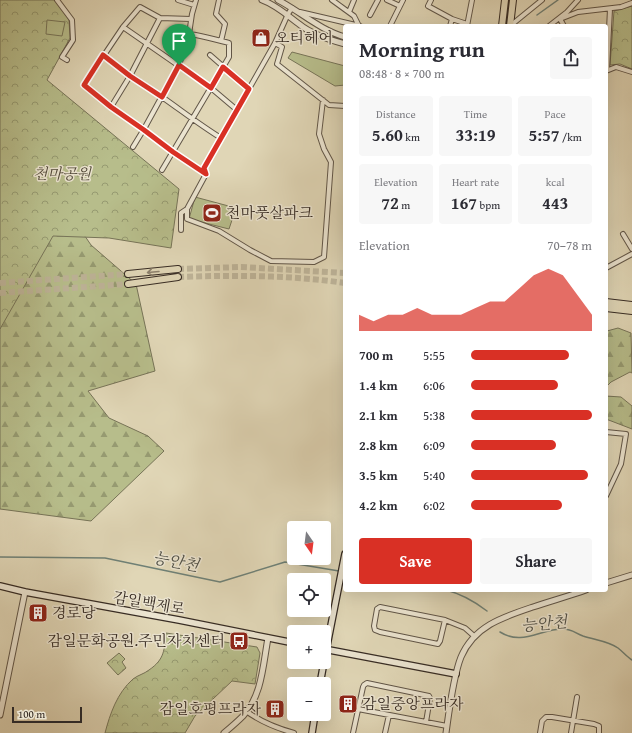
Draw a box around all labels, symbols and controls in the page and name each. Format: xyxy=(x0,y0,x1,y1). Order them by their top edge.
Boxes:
pin xyxy=(162,24,196,65)
shop icon: 오티헤어 xyxy=(250,27,272,49)
place label: 오티헤어 xyxy=(275,27,333,48)
icon: arrive xyxy=(168,30,190,52)
text: Morning run xyxy=(359,33,485,65)
button: share xyxy=(550,37,592,79)
text: 08:48 · 8 × 700 m xyxy=(359,64,445,83)
text: Distance xyxy=(376,106,416,122)
text: Time xyxy=(464,106,487,122)
text: Pace xyxy=(545,106,566,122)
text: 5.60 xyxy=(372,122,403,147)
text: 33:19 xyxy=(455,122,496,147)
text: 5:57 xyxy=(528,122,560,147)
text: km xyxy=(403,129,420,145)
text: /km xyxy=(560,129,582,145)
park label: 천마공원 xyxy=(33,163,92,184)
text: Elevation xyxy=(374,174,417,190)
text: Heart rate xyxy=(452,174,499,190)
text: kcal xyxy=(546,174,565,190)
text: 72 xyxy=(381,190,399,215)
text: 167 xyxy=(451,190,477,215)
text: 443 xyxy=(542,190,568,215)
text: m xyxy=(399,197,410,213)
text: bpm xyxy=(477,197,500,213)
sports icon: 천마풋살파크 xyxy=(201,202,223,224)
place label: 천마풋살파크 xyxy=(226,202,313,223)
text: Elevation xyxy=(359,236,410,255)
text: 70–78 m xyxy=(547,236,592,255)
one-way arrow xyxy=(147,268,160,276)
text: 700 m xyxy=(359,346,393,365)
text: 5:55 xyxy=(423,346,445,365)
text: 1.4 km xyxy=(359,376,398,395)
text: 6:06 xyxy=(423,376,445,395)
text: 2.1 km xyxy=(359,406,398,425)
text: 5:38 xyxy=(423,406,445,425)
text: 2.8 km xyxy=(359,436,398,455)
text: 6:09 xyxy=(423,436,445,455)
text: 3.5 km xyxy=(359,466,398,485)
text: 5:40 xyxy=(423,466,445,485)
text: 4.2 km xyxy=(359,496,398,515)
text: 6:02 xyxy=(423,496,445,515)
north arrow xyxy=(287,521,331,565)
map controls xyxy=(287,521,331,721)
button: Save xyxy=(359,538,472,584)
button: Share xyxy=(480,538,592,584)
water label: 능안천 xyxy=(151,545,203,577)
button: locate xyxy=(287,573,331,617)
street label: 감일백제로 xyxy=(112,586,187,619)
building icon: 경로당 xyxy=(27,602,49,624)
place label: 경로당 xyxy=(52,602,96,623)
water label: 능안천 xyxy=(520,609,570,637)
button: + xyxy=(287,625,331,669)
place label: 감일문화공원.주민자치센터 xyxy=(47,630,225,651)
bus stop icon: 감일문화공원.주민자치센터 xyxy=(228,630,250,652)
button: − xyxy=(287,677,331,721)
building icon: 감일중앙프라자 xyxy=(337,693,359,715)
place label: 감일중앙프라자 xyxy=(362,693,464,714)
place label: 감일호평프라자 xyxy=(160,698,262,719)
building icon: 감일호평프라자 xyxy=(264,698,286,720)
scale bar xyxy=(12,705,82,724)
text: 100 m xyxy=(18,706,45,722)

